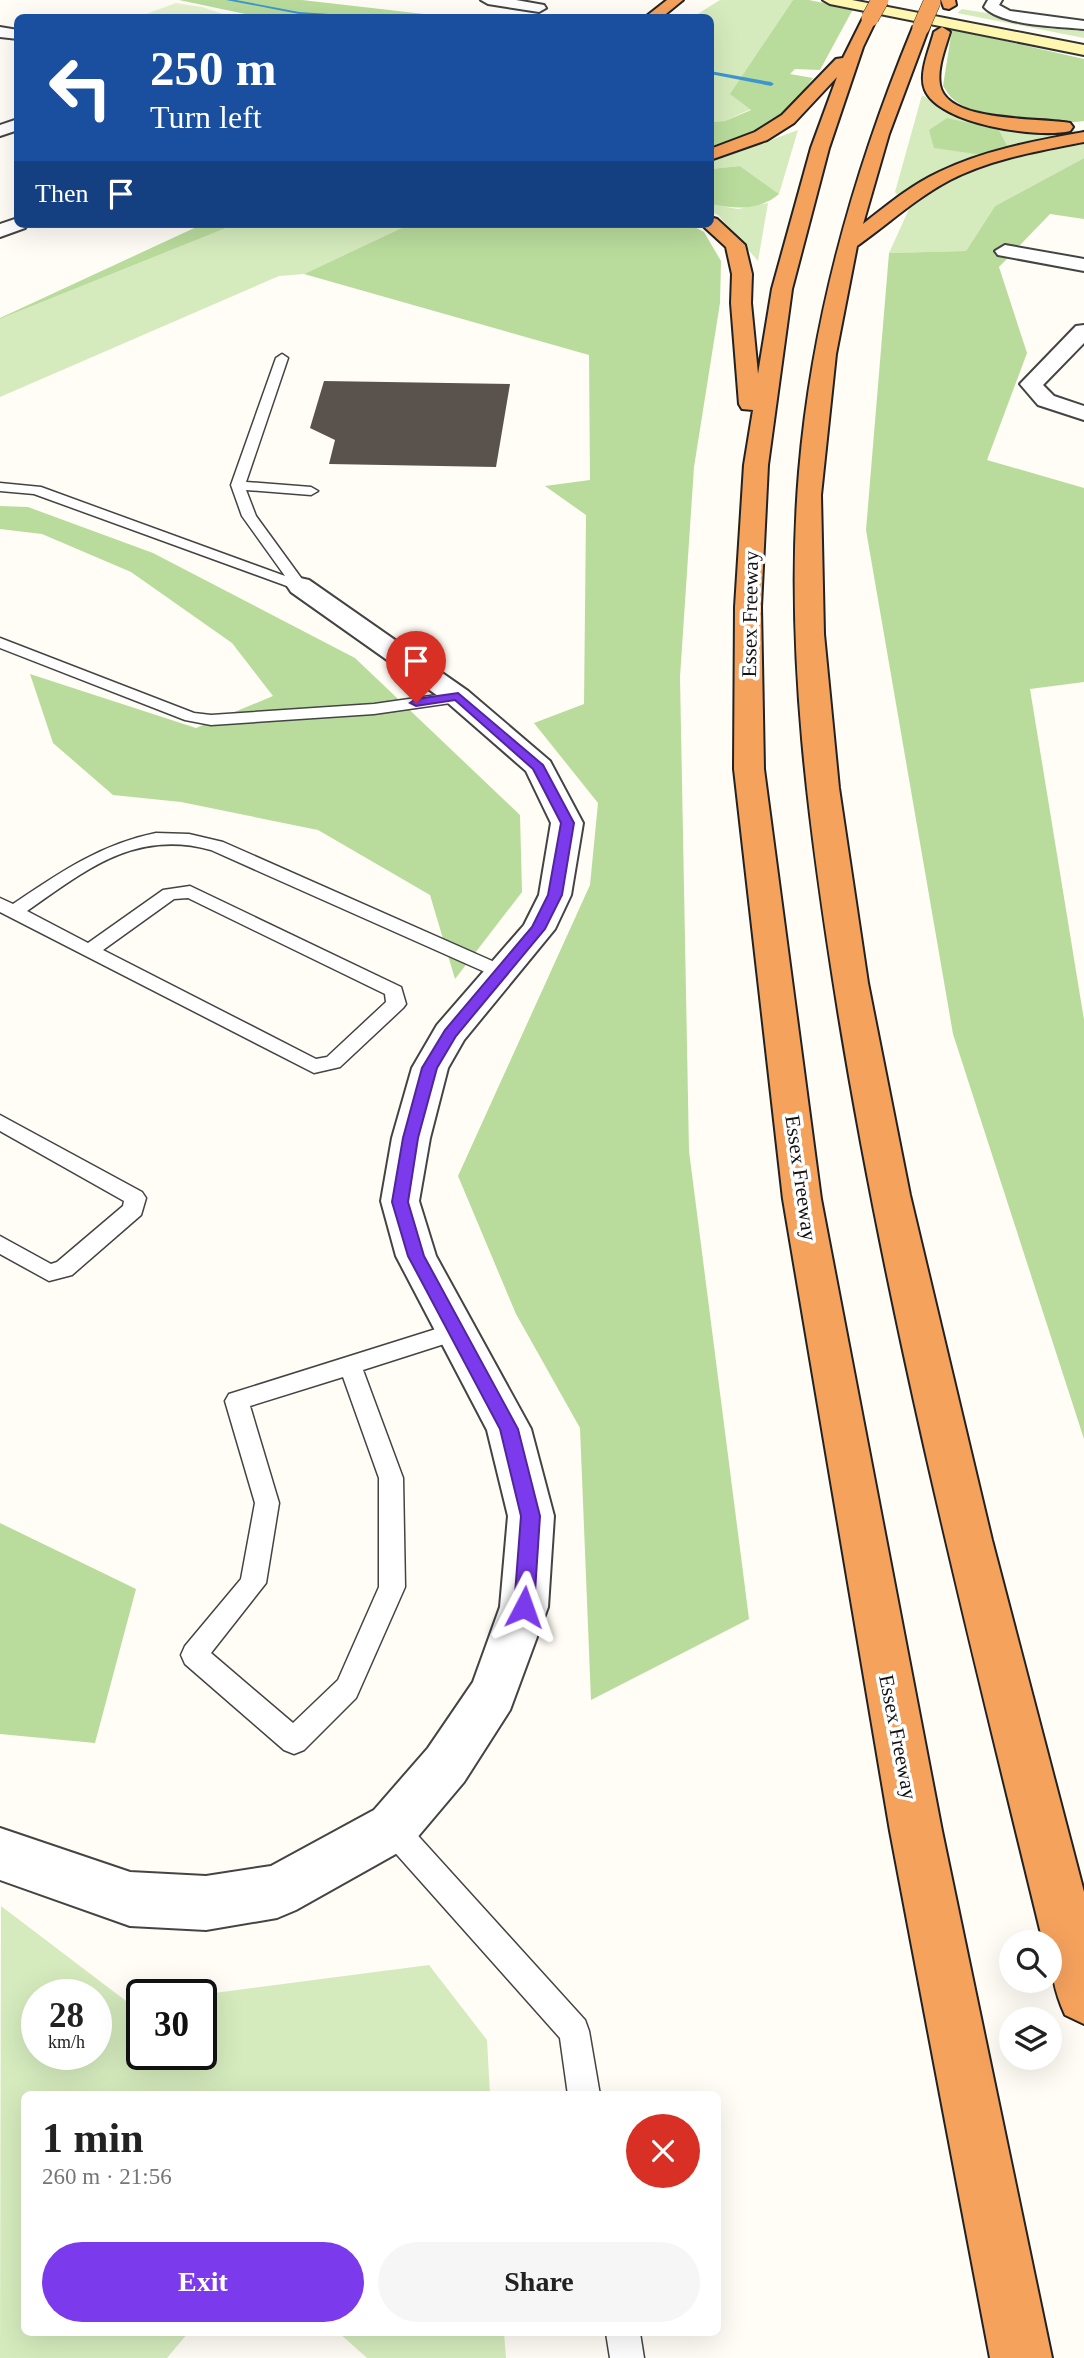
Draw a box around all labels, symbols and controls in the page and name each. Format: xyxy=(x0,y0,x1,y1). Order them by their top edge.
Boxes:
text: 250 m xyxy=(150,41,277,96)
icon: left xyxy=(35,42,126,133)
text: Turn left xyxy=(150,99,262,135)
icon: arrive xyxy=(102,175,140,213)
text: Then xyxy=(35,179,88,208)
street label: Essex Freeway xyxy=(737,550,763,677)
pin xyxy=(386,631,446,703)
icon: arrive xyxy=(397,642,435,680)
street label: Essex Freeway xyxy=(780,1114,822,1243)
position arrow xyxy=(487,1570,561,1644)
street label: Essex Freeway xyxy=(874,1673,922,1802)
map controls xyxy=(999,1930,1062,2070)
button: search xyxy=(999,1930,1062,1993)
speed limit sign: 30 xyxy=(126,1979,217,2070)
text: 28 xyxy=(49,1996,84,2035)
button: layers xyxy=(999,2007,1062,2070)
text: km/h xyxy=(48,2032,85,2052)
button: close xyxy=(626,2114,700,2188)
text: 1 min xyxy=(42,2115,144,2161)
text: 260 m · 21:56 xyxy=(42,2164,172,2189)
button: Exit xyxy=(42,2242,364,2322)
button: Share xyxy=(378,2242,700,2322)

